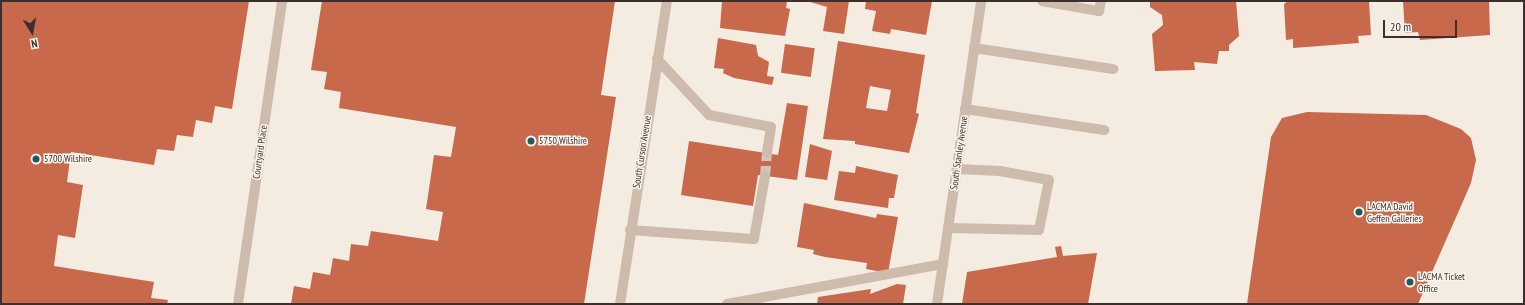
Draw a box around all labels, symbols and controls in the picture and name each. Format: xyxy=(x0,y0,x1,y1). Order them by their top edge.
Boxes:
north arrow xyxy=(12,12,52,52)
scale bar xyxy=(1385,12,1459,38)
text: 20 m xyxy=(1390,19,1411,34)
text: N xyxy=(30,36,39,51)
street label: South Curson Avenue xyxy=(630,115,654,189)
street label: South Stanley Avenue xyxy=(948,115,970,191)
street label: Courtyard Place xyxy=(250,124,270,180)
place label: 5750 Wilshire xyxy=(539,135,587,147)
marker: 5750 Wilshire xyxy=(526,136,536,146)
place label: 5700 Wilshire xyxy=(44,153,92,165)
marker: 5700 Wilshire xyxy=(31,154,41,164)
place label: LACMA David Geffen Galleries xyxy=(1367,200,1422,224)
marker: LACMA David Geffen Galleries xyxy=(1354,207,1364,217)
place label: LACMA Ticket Office xyxy=(1418,270,1465,294)
marker: LACMA Ticket Office xyxy=(1405,277,1415,287)

